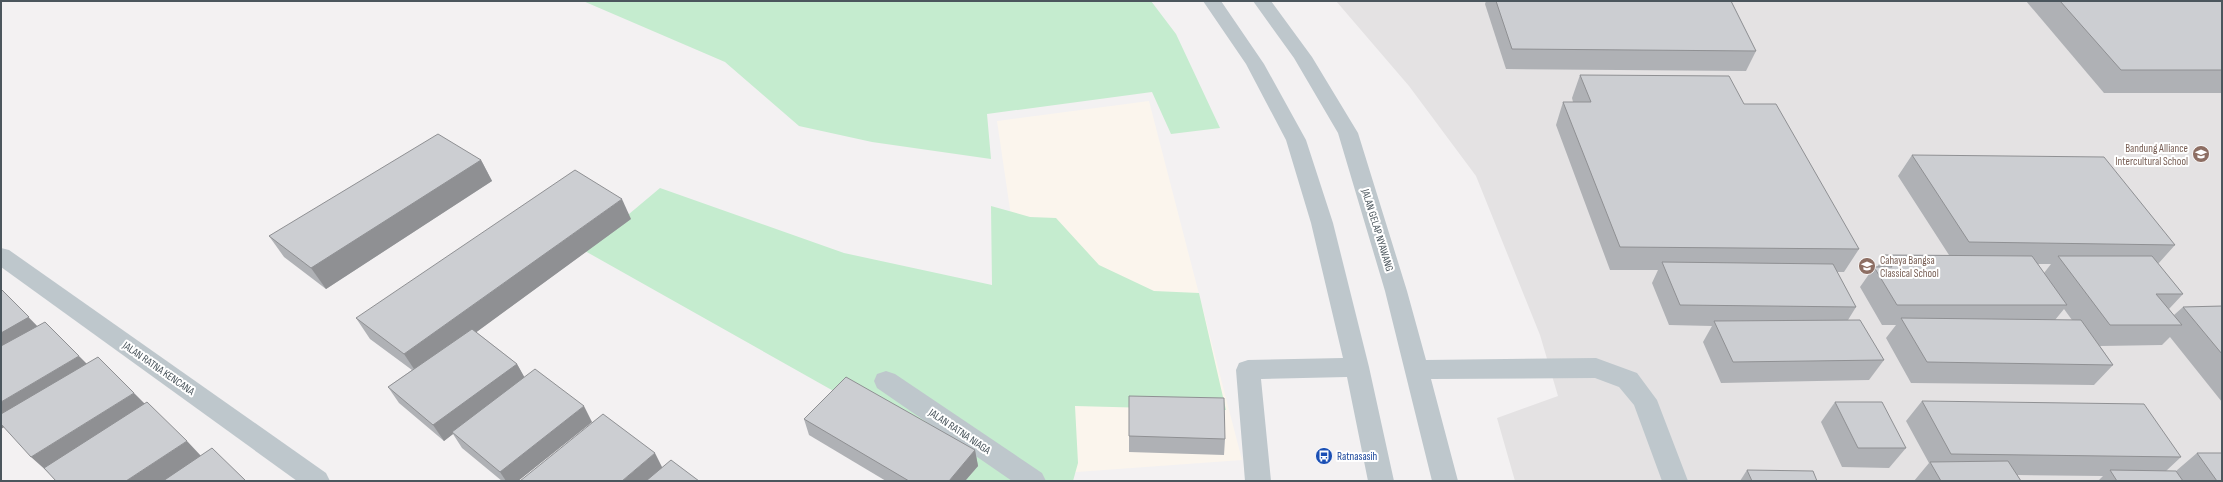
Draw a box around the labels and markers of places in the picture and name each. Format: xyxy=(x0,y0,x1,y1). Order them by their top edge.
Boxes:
place label: Bandung Alliance Intercultural School xyxy=(2115,142,2188,168)
school or university icon: Bandung Alliance Intercultural School xyxy=(2191,144,2211,164)
place label: Cahaya Bangsa Classical School xyxy=(1880,254,1939,280)
school or university icon: Cahaya Bangsa Classical School xyxy=(1857,256,1877,276)
bus stop icon: Ratnasasih xyxy=(1314,446,1334,466)
place label: Ratnasasih xyxy=(1337,450,1378,463)

